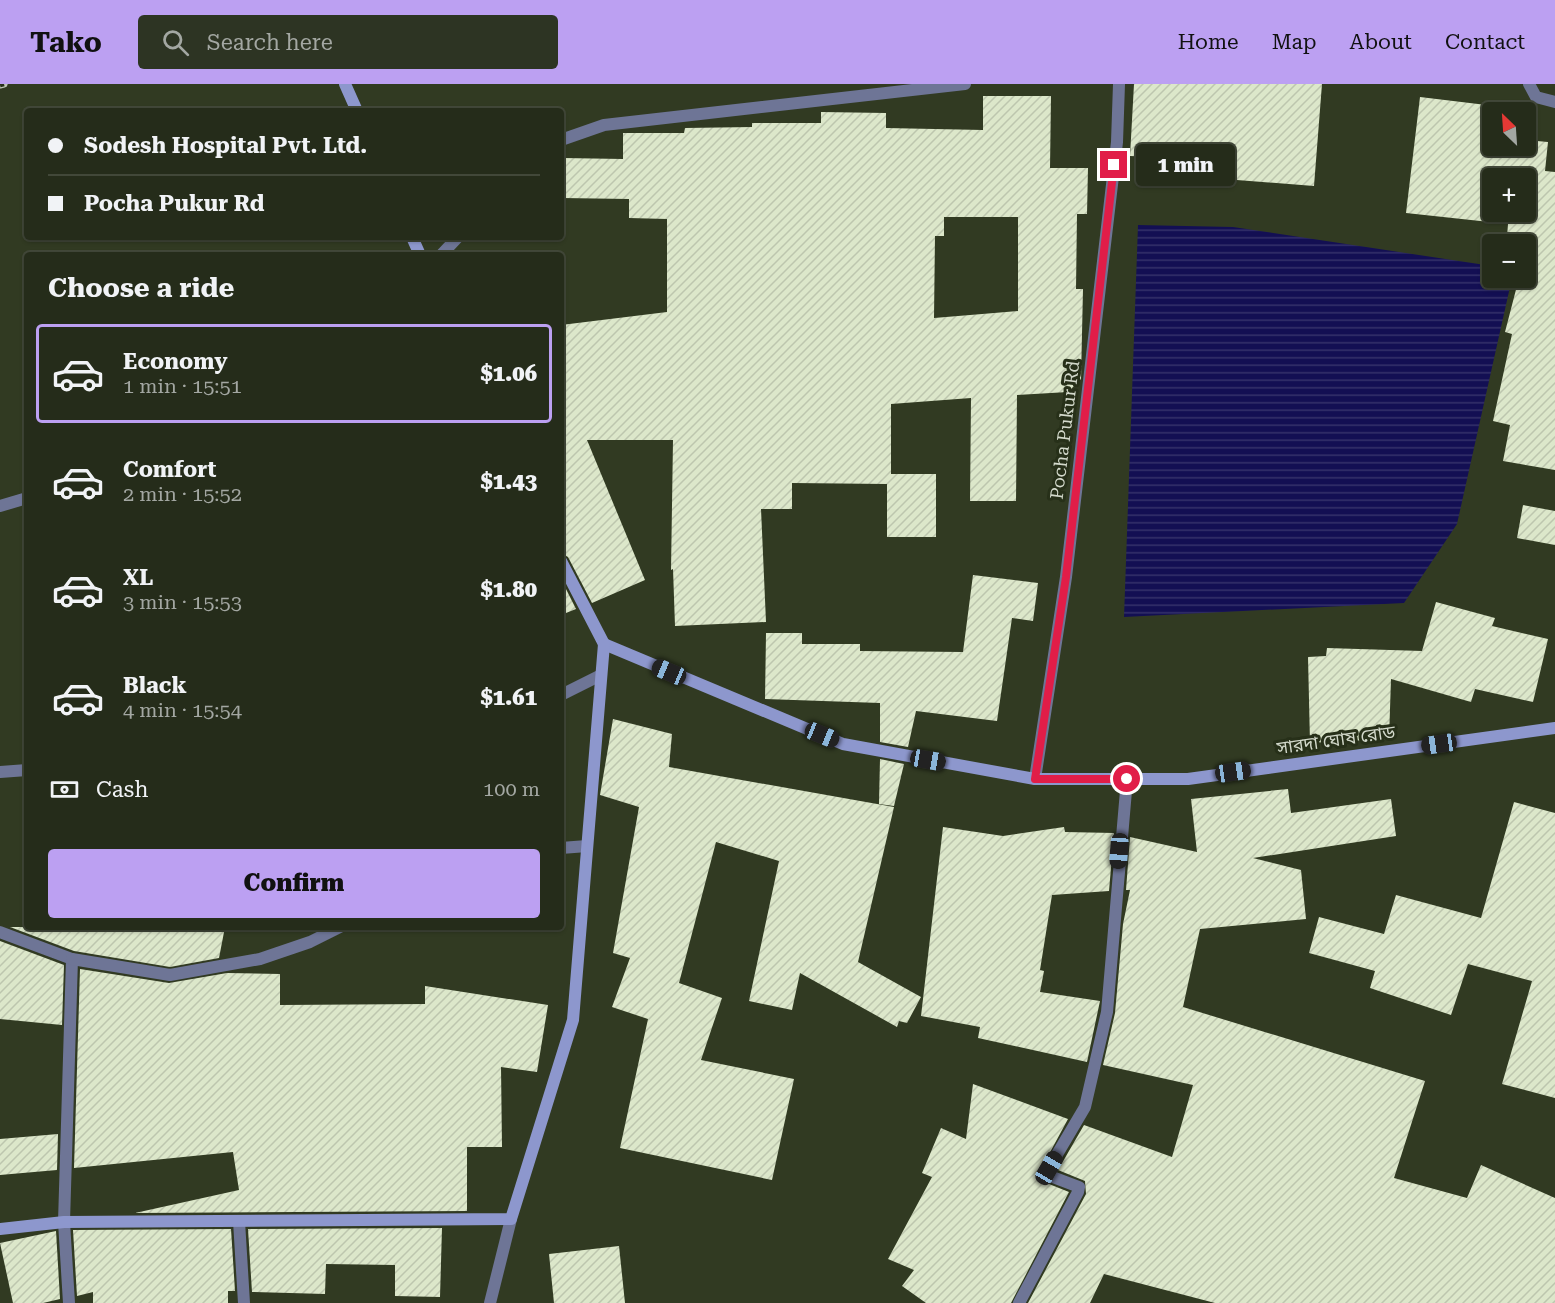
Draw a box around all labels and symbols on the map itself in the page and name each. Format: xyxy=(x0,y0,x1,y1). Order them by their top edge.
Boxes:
north arrow xyxy=(1482,102,1536,156)
callout: 1 min xyxy=(1135,144,1234,186)
route end xyxy=(1100,151,1127,178)
street label: Pocha Pukur Rd xyxy=(1046,359,1083,500)
car xyxy=(649,657,689,687)
car xyxy=(802,720,842,750)
street label: সারদা ঘোষ রোড xyxy=(1274,721,1397,758)
car xyxy=(1420,733,1458,755)
car xyxy=(909,748,947,772)
car xyxy=(1214,761,1252,783)
route start xyxy=(1113,765,1140,792)
car xyxy=(1109,832,1129,870)
car xyxy=(1032,1148,1066,1188)

